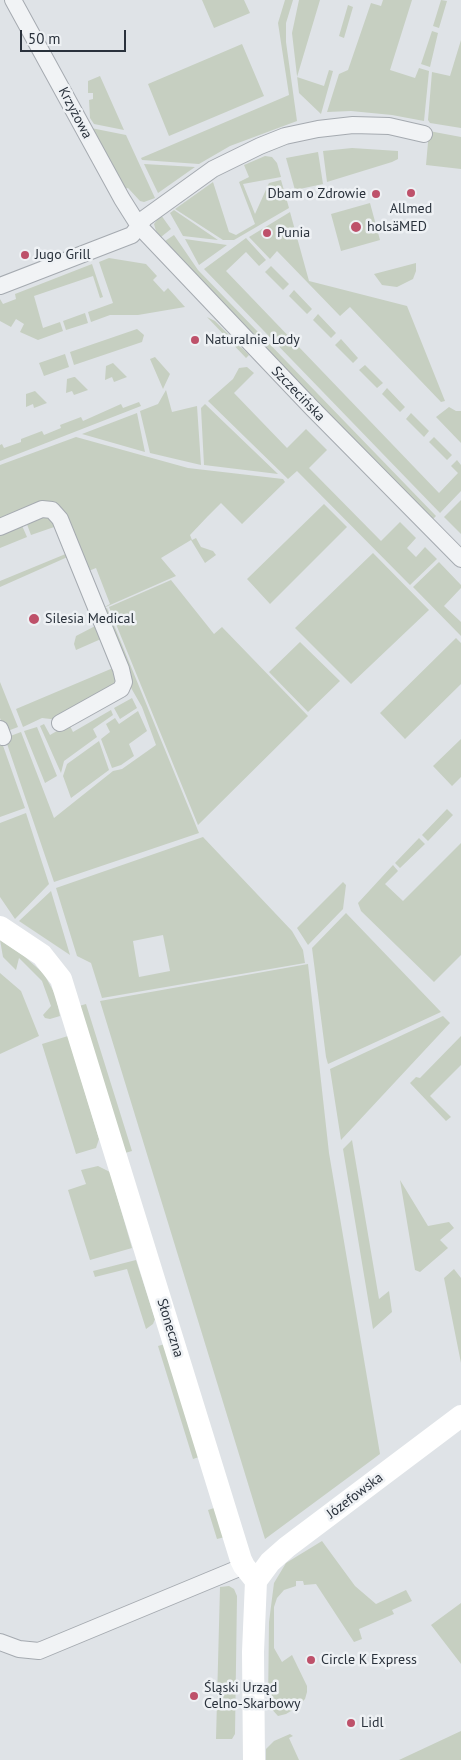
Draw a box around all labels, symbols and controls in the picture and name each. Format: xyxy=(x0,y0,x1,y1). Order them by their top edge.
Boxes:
scale bar xyxy=(22,20,129,52)
text: 50 m xyxy=(28,29,61,48)
street label: Krzyżowa xyxy=(54,84,96,142)
place label: Dbam o Zdrowie xyxy=(268,186,366,202)
marker: Allmed xyxy=(405,187,417,199)
marker: Dbam o Zdrowie xyxy=(370,188,382,200)
place label: Allmed xyxy=(390,201,432,217)
place label: holsäMED xyxy=(367,219,427,235)
marker: holsäMED xyxy=(349,220,363,234)
place label: Punia xyxy=(277,225,310,241)
marker: Punia xyxy=(261,227,273,239)
place label: Jugo Grill xyxy=(35,247,91,263)
marker: Jugo Grill xyxy=(19,249,31,261)
place label: Naturalnie Lody xyxy=(205,332,300,348)
marker: Naturalnie Lody xyxy=(189,334,201,346)
street label: Szczecińska xyxy=(268,363,328,425)
place label: Silesia Medical xyxy=(45,611,135,627)
marker: Silesia Medical xyxy=(27,612,41,626)
street label: Słoneczna xyxy=(153,1297,187,1359)
street label: Józefowska xyxy=(324,1469,386,1523)
place label: Circle K Express xyxy=(321,1652,417,1668)
marker: Circle K Express xyxy=(305,1654,317,1666)
place label: Śląski Urząd Celno-Skarbowy xyxy=(204,1680,301,1712)
marker: Śląski Urząd Celno-Skarbowy xyxy=(188,1690,200,1702)
place label: Lidl xyxy=(361,1715,384,1731)
marker: Lidl xyxy=(345,1717,357,1729)

